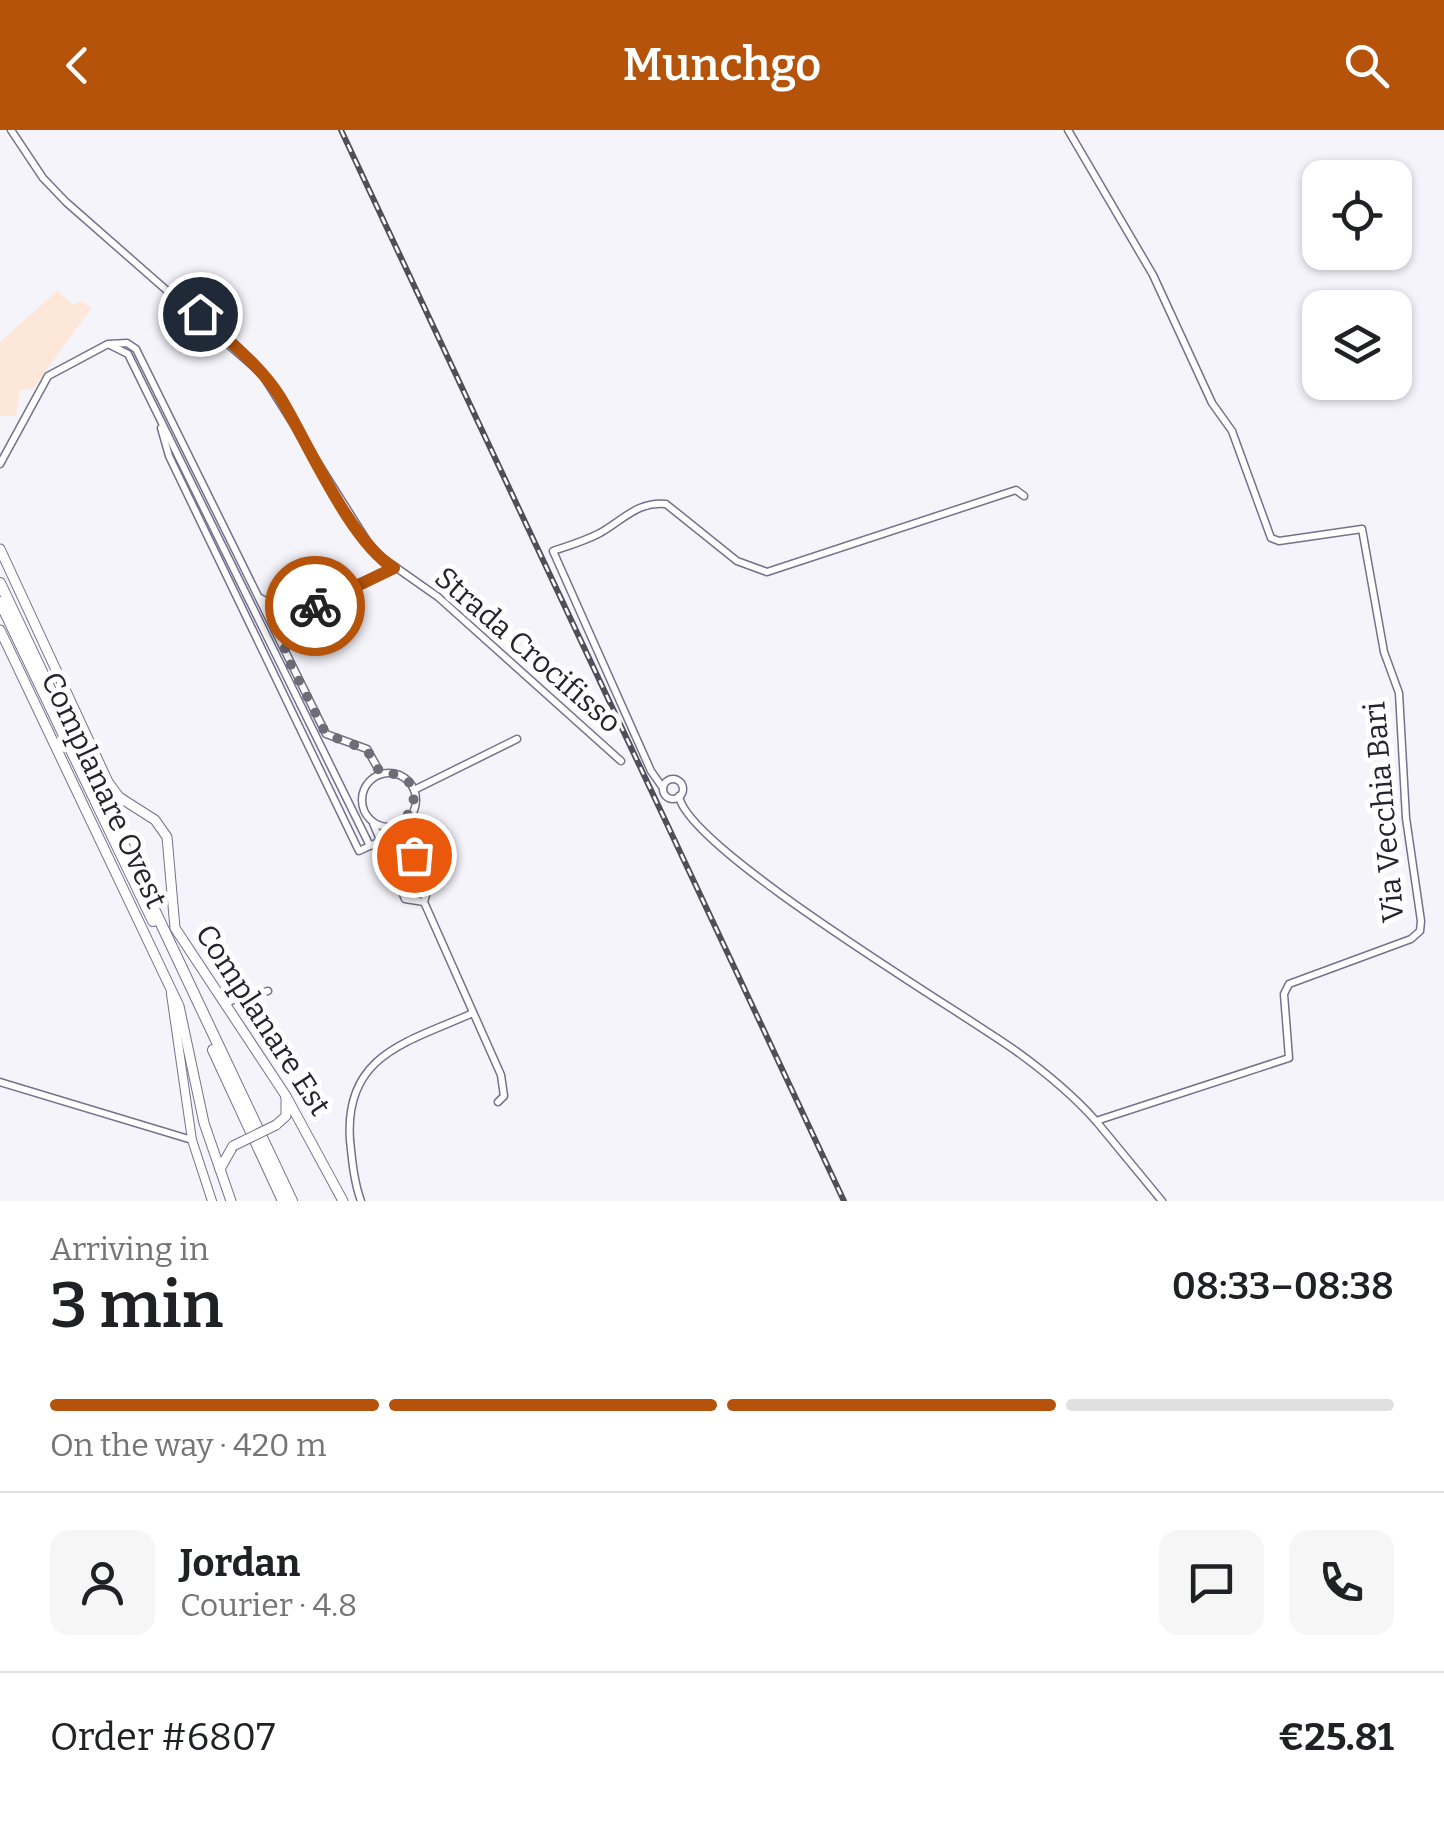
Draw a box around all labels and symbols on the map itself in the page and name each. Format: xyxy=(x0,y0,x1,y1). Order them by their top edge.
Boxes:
pin xyxy=(158,272,243,357)
courier xyxy=(265,556,365,656)
street label: Strada Crocifisso xyxy=(428,559,628,741)
street label: Complanare Ovest xyxy=(34,666,174,914)
street label: Via Vecchia Bari xyxy=(1356,700,1412,924)
pin xyxy=(372,813,457,898)
street label: Complanare Est xyxy=(188,918,338,1122)

